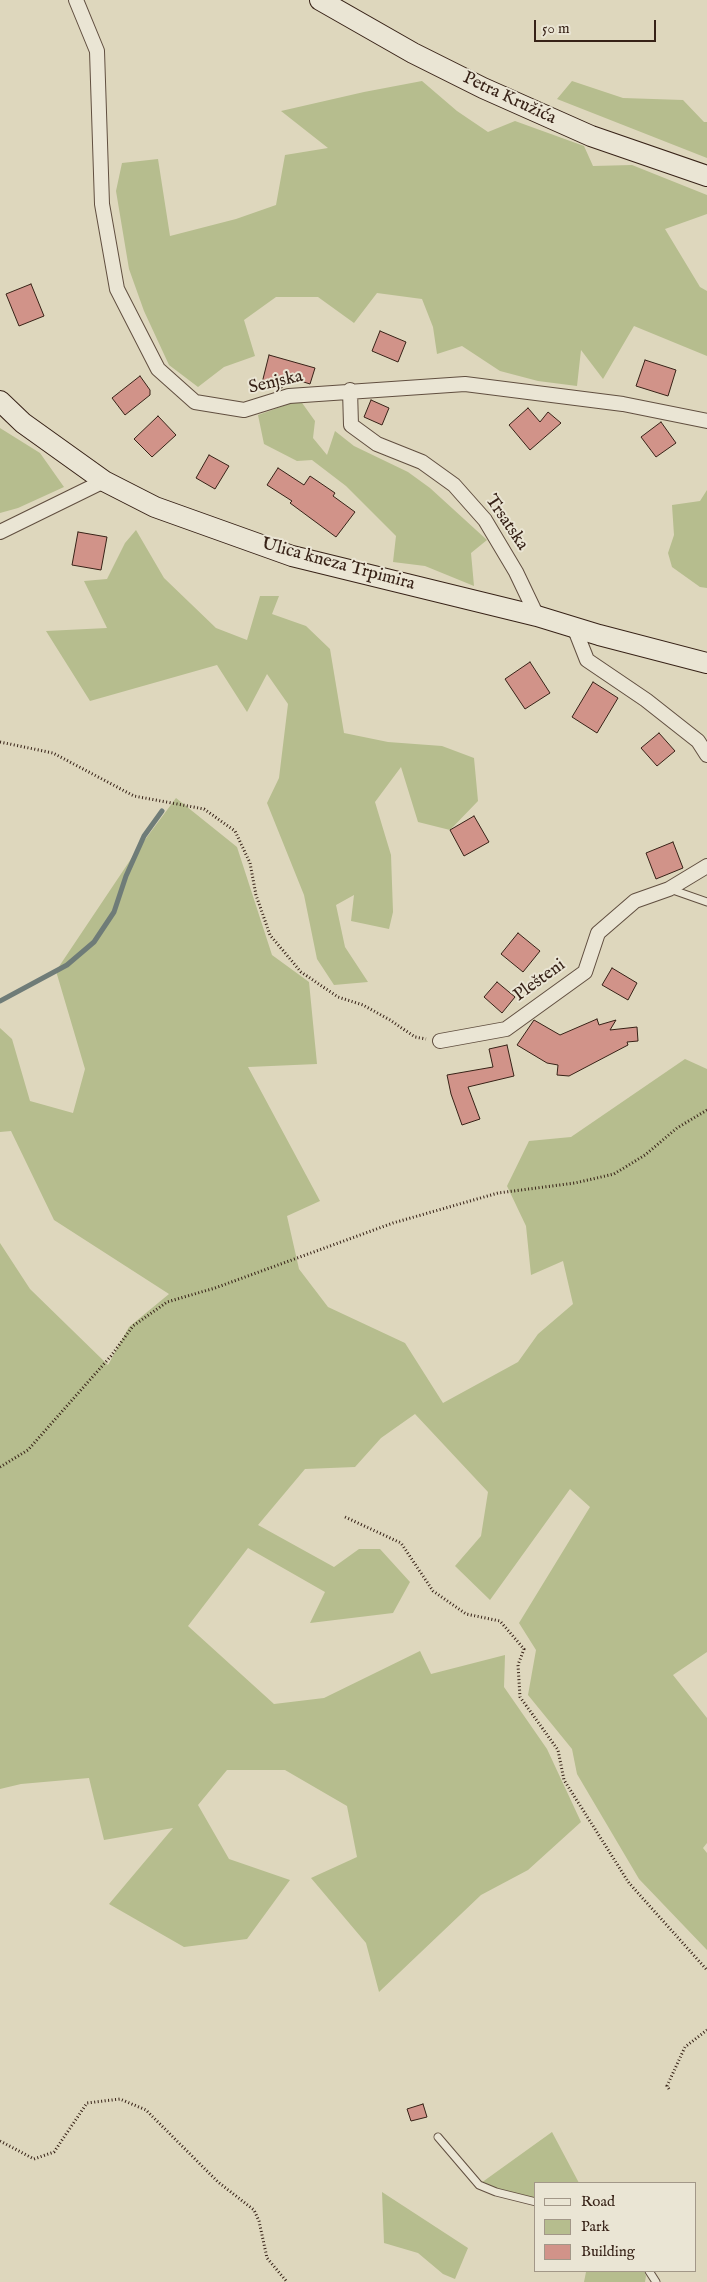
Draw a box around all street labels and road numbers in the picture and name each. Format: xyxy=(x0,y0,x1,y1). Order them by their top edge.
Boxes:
street label: Petra Kružića xyxy=(459,68,559,130)
street label: Senjska xyxy=(247,366,305,400)
street label: Trsatska xyxy=(480,491,532,555)
street label: Ulica kneza Trpimira xyxy=(259,534,417,596)
street label: Plešteni xyxy=(510,955,570,1007)

